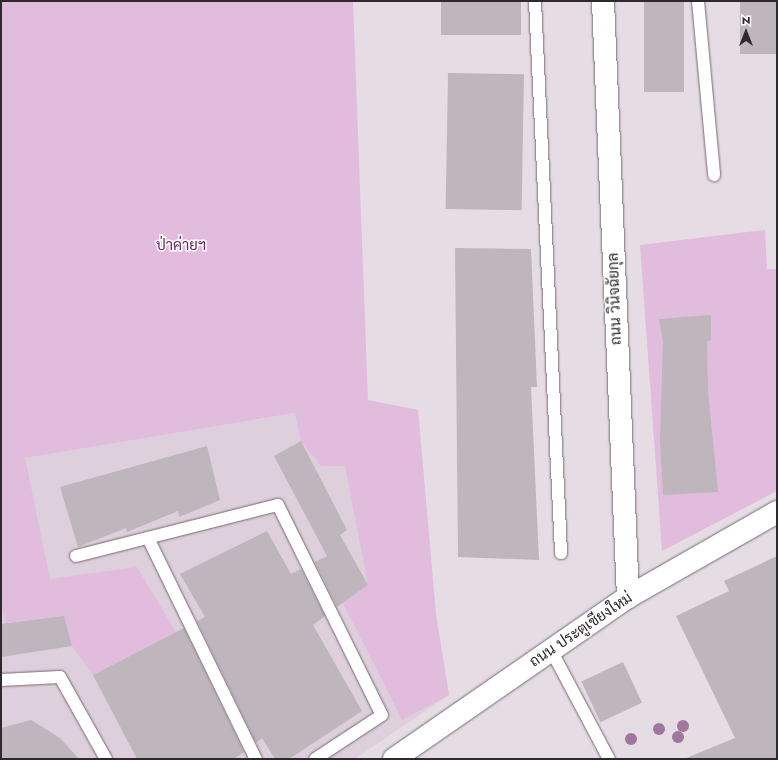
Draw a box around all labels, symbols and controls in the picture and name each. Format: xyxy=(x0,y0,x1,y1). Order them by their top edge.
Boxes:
north arrow xyxy=(726,12,766,52)
text: N xyxy=(742,12,750,28)
park label: ป่าค่ายฯ xyxy=(156,237,206,255)
street label: ถนน วินิจฉัยกุล xyxy=(604,253,626,345)
street label: ถนน ประตูเชียงใหม่ xyxy=(526,589,636,671)

